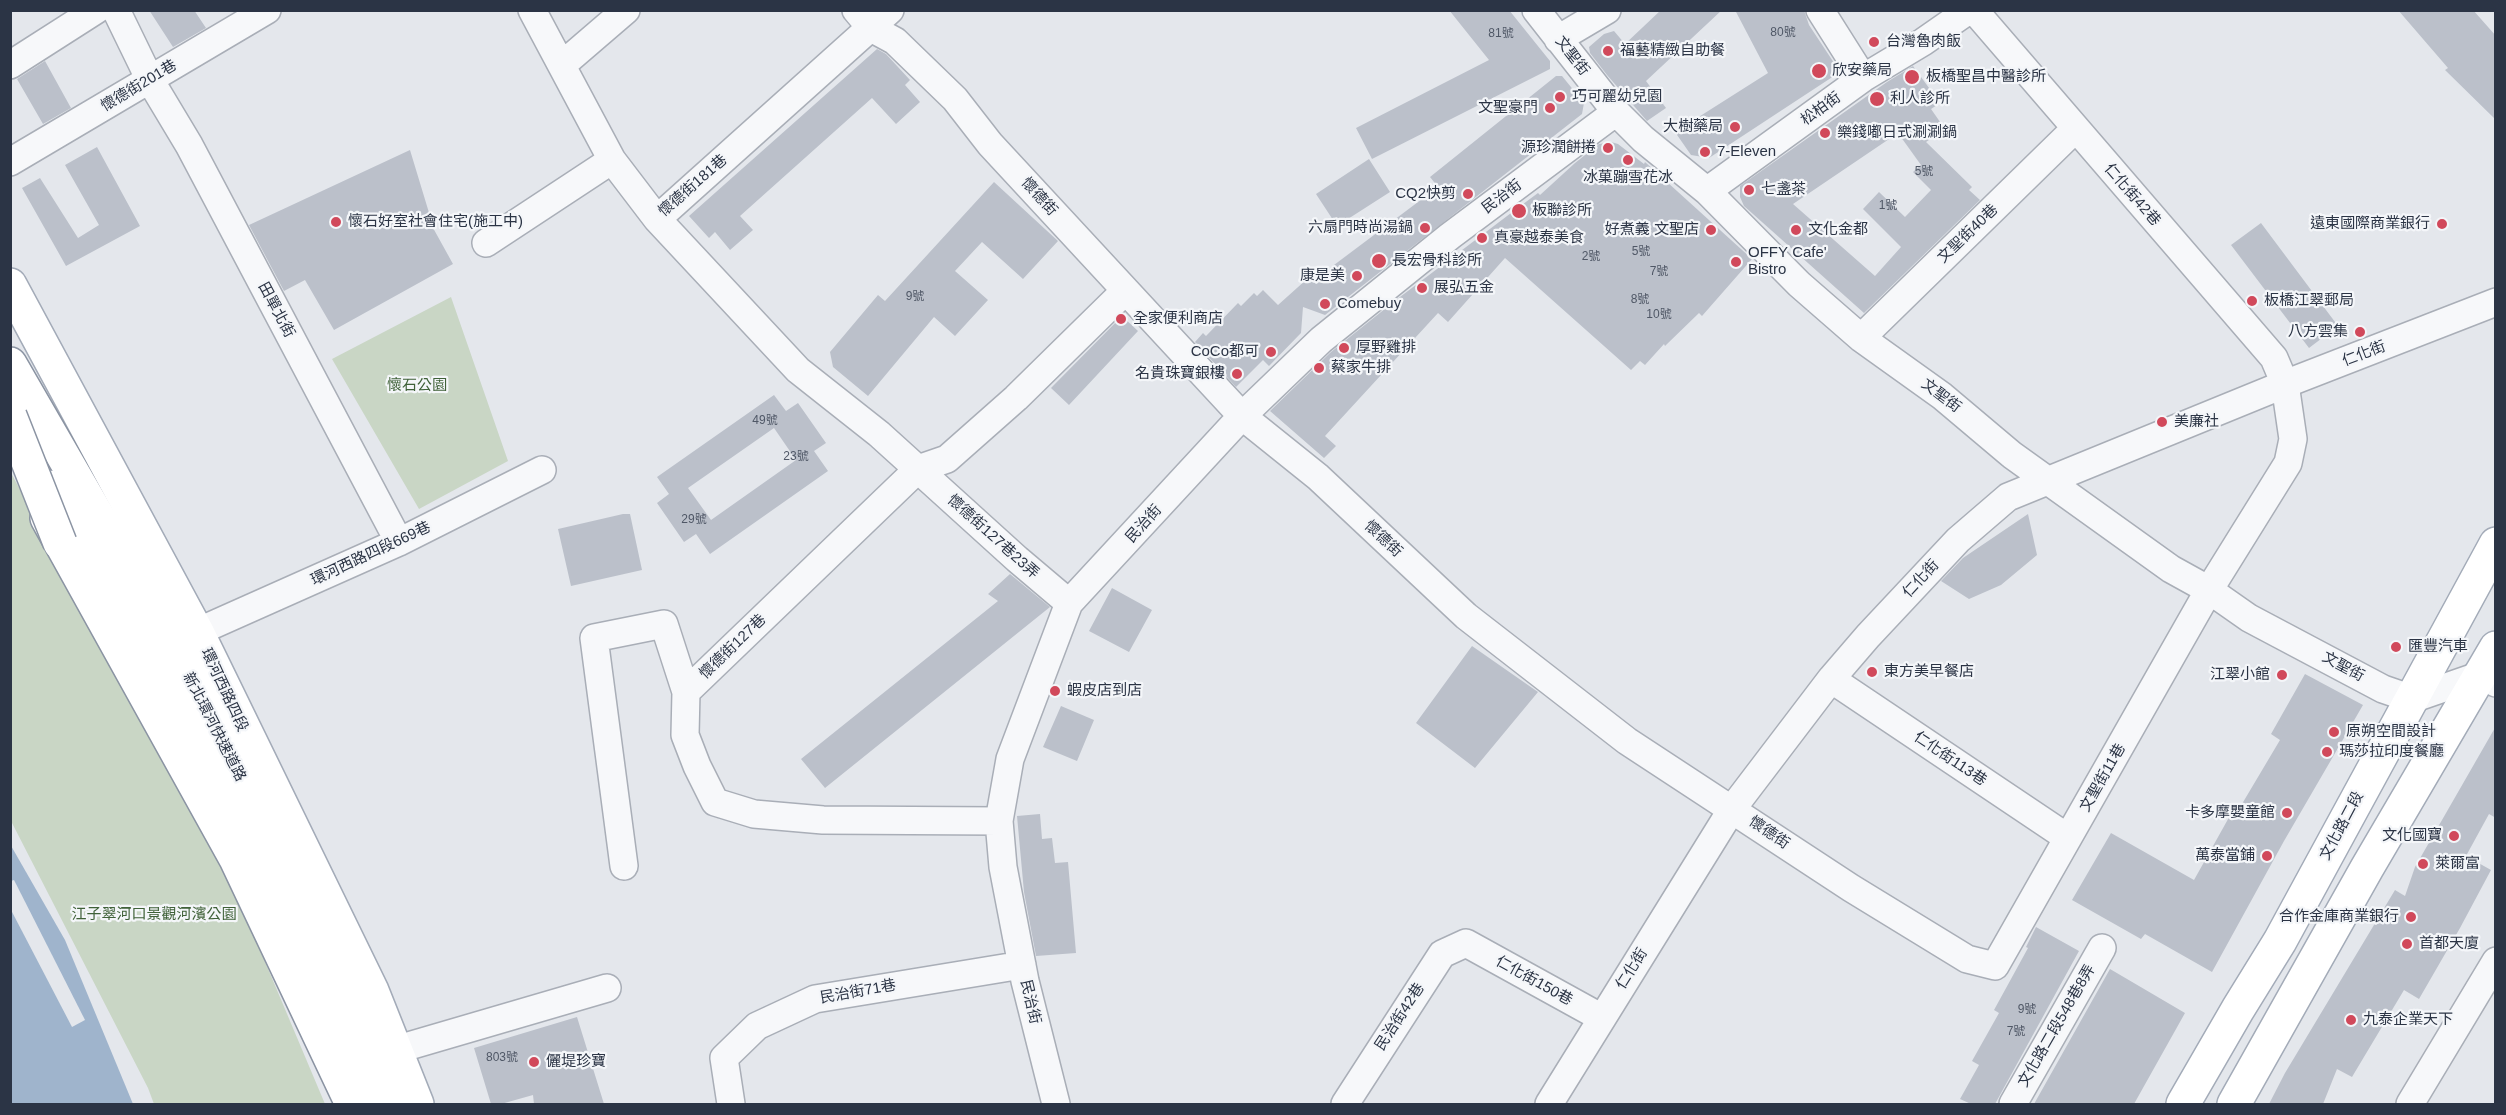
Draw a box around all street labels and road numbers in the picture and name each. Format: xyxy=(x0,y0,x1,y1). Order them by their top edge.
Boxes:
street label: 文聖街 xyxy=(1551,33,1593,79)
street label: 懷德街201巷 xyxy=(98,56,180,116)
street label: 松柏街 xyxy=(1798,88,1844,130)
street label: 懷德街181巷 xyxy=(655,151,731,221)
street label: 仁化街42巷 xyxy=(2100,160,2164,230)
street label: 懷德街 xyxy=(1017,174,1061,220)
street label: 民治街 xyxy=(1479,176,1525,218)
street label: 文聖街40巷 xyxy=(1934,201,2002,267)
street label: 田單北街 xyxy=(254,279,298,341)
street label: 仁化街 xyxy=(2340,338,2388,370)
street label: 文聖街 xyxy=(1918,375,1964,417)
street label: 懷德街127巷23弄 xyxy=(944,491,1042,583)
street label: 民治街 xyxy=(1122,501,1166,547)
street label: 懷德街 xyxy=(1360,517,1406,561)
street label: 環河西路四段669巷 xyxy=(308,518,434,590)
street label: 仁化街 xyxy=(1899,556,1943,602)
street label: 懷德街127巷 xyxy=(696,611,770,683)
street label: 環河西路四段 xyxy=(197,645,251,735)
street label: 文聖街 xyxy=(2319,648,2367,686)
street label: 新北環河快速道路 xyxy=(179,669,249,785)
street label: 仁化街113巷 xyxy=(1910,728,1990,790)
street label: 文聖街11巷 xyxy=(2076,741,2130,815)
street label: 文化路二段 xyxy=(2316,789,2368,863)
street label: 懷德街 xyxy=(1745,813,1793,853)
street label: 仁化街 xyxy=(1612,945,1652,993)
street label: 仁化街150巷 xyxy=(1492,953,1576,1009)
street label: 文化路二段548巷8弄 xyxy=(2015,962,2099,1090)
street label: 民治街71巷 xyxy=(819,976,897,1008)
street label: 民治街 xyxy=(1016,978,1044,1026)
street label: 民治街42巷 xyxy=(1372,980,1428,1054)

